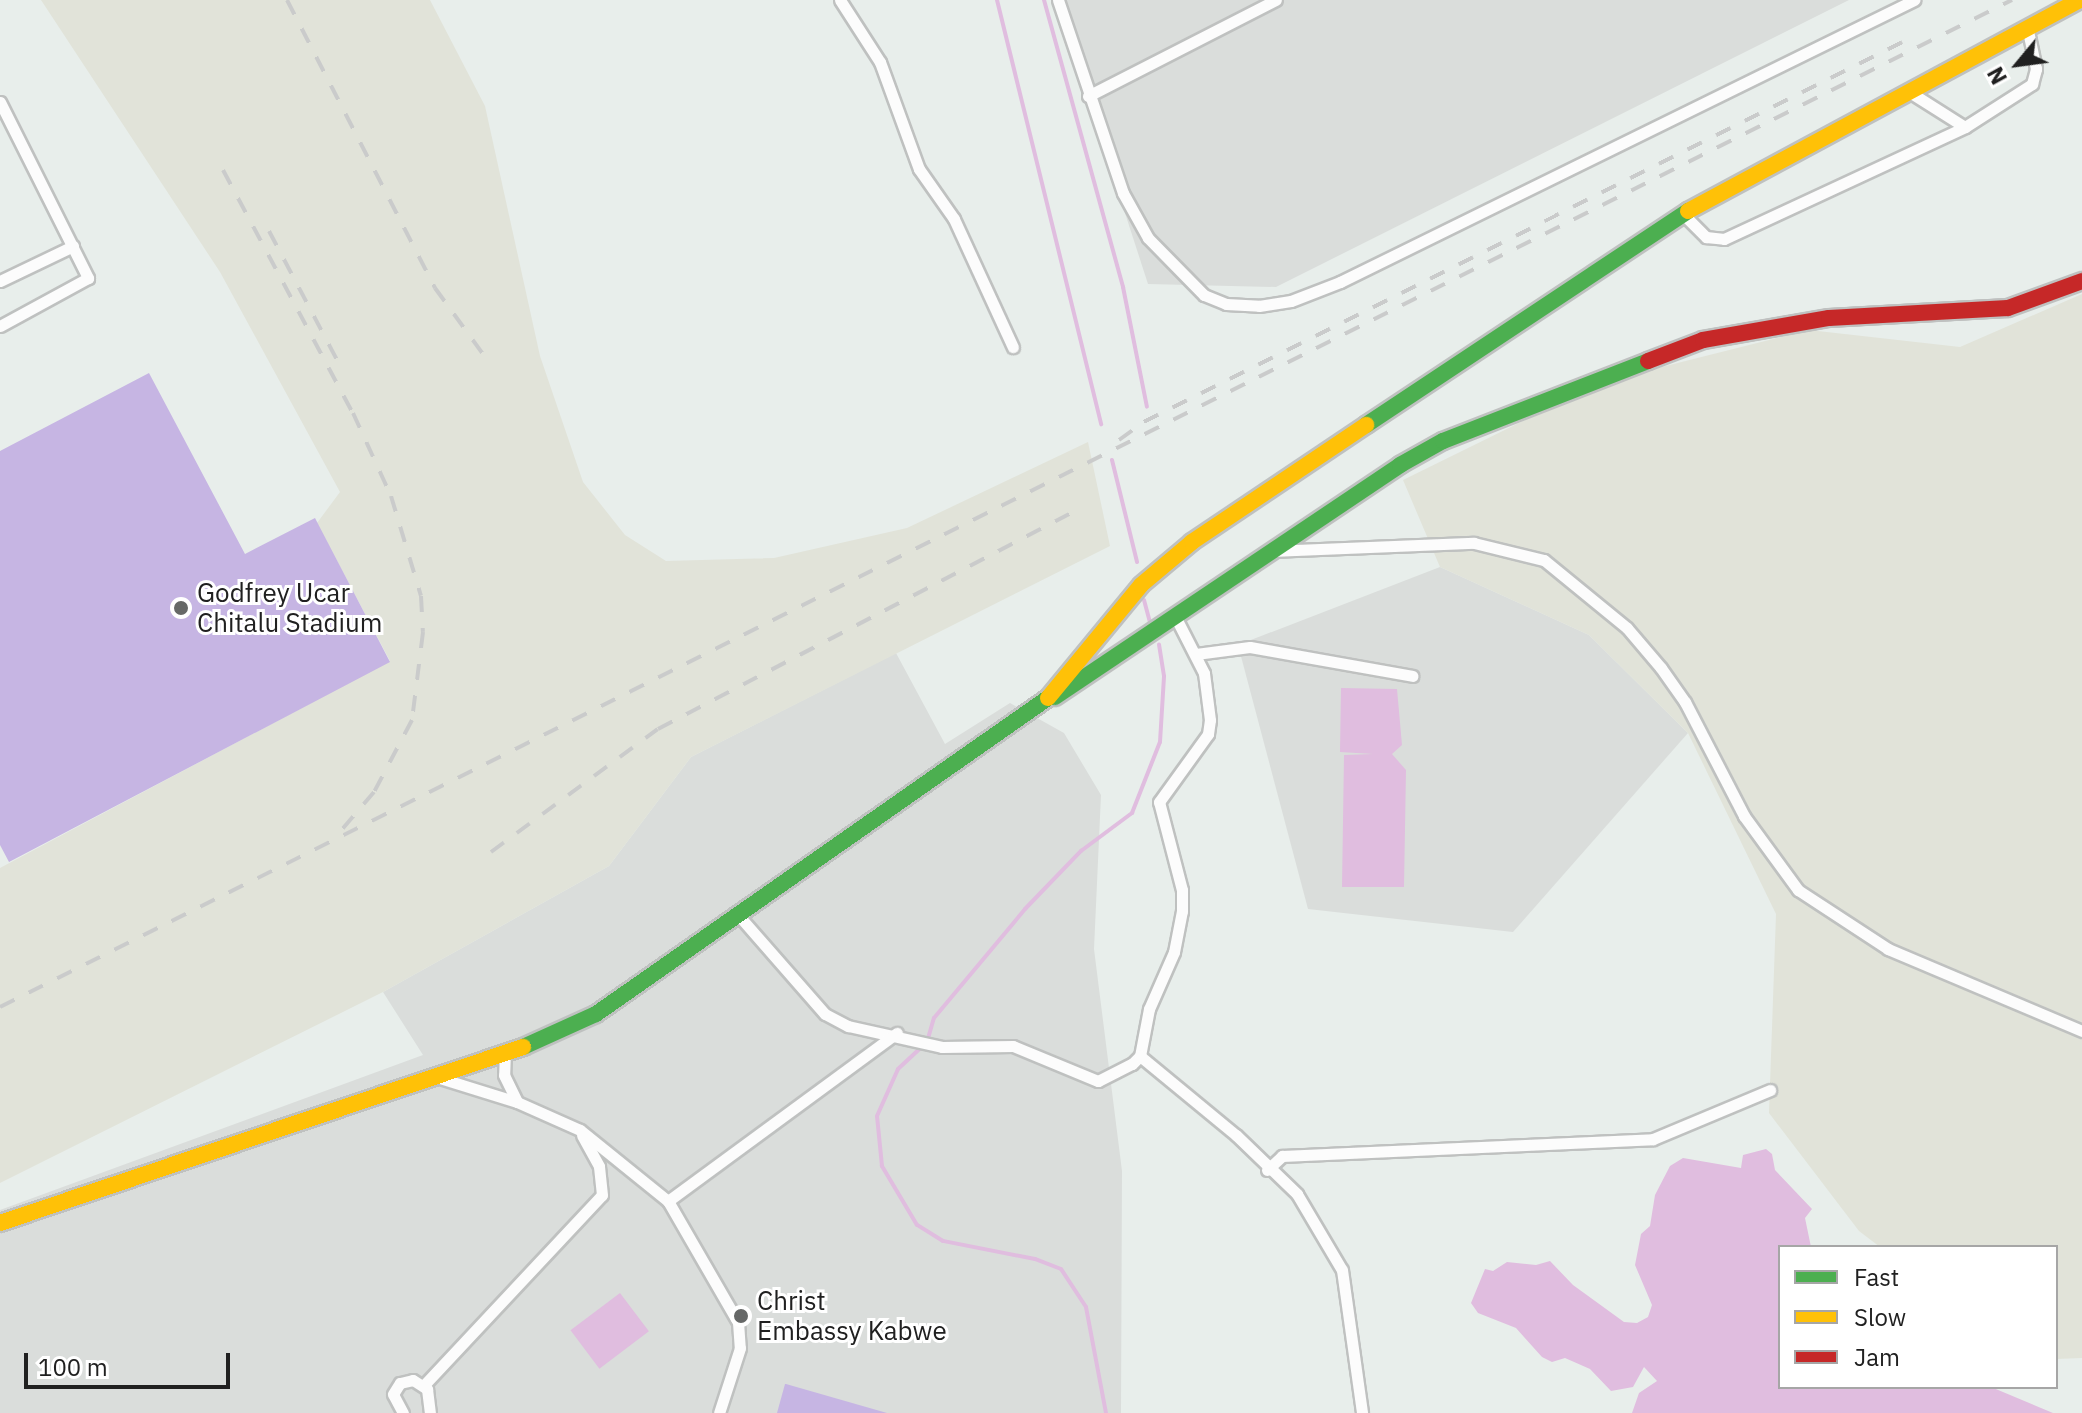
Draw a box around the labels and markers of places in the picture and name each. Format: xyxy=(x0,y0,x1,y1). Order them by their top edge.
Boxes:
place label: Godfrey Ucar Chitalu Stadium xyxy=(197,577,383,638)
marker: Godfrey Ucar Chitalu Stadium xyxy=(172,599,190,617)
place label: Christ Embassy Kabwe xyxy=(757,1285,947,1346)
marker: Christ Embassy Kabwe xyxy=(732,1307,750,1325)

